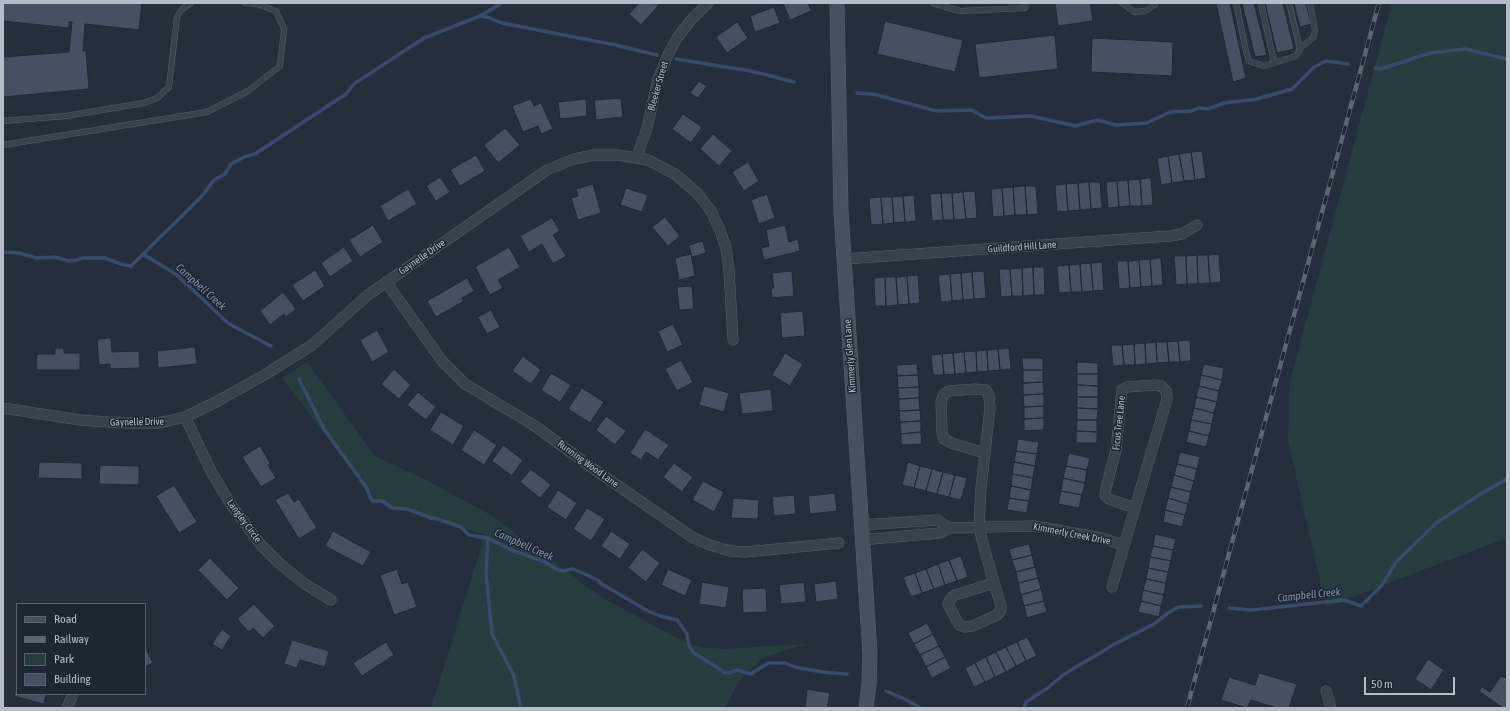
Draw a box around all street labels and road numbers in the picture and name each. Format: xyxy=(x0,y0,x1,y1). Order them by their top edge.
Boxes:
street label: Bleeker Street xyxy=(645,60,671,112)
street label: Gaynelle Drive xyxy=(396,237,448,277)
street label: Guildford Hill Lane xyxy=(987,239,1057,255)
street label: Kimmerly Glen Lane xyxy=(841,319,859,393)
street label: Ficus Tree Lane xyxy=(1110,395,1128,451)
street label: Gaynelle Drive xyxy=(110,416,164,428)
street label: Running Wood Lane xyxy=(555,438,621,490)
street label: Langley Circle xyxy=(224,497,264,545)
street label: Kimmerly Creek Drive xyxy=(1032,521,1112,547)

